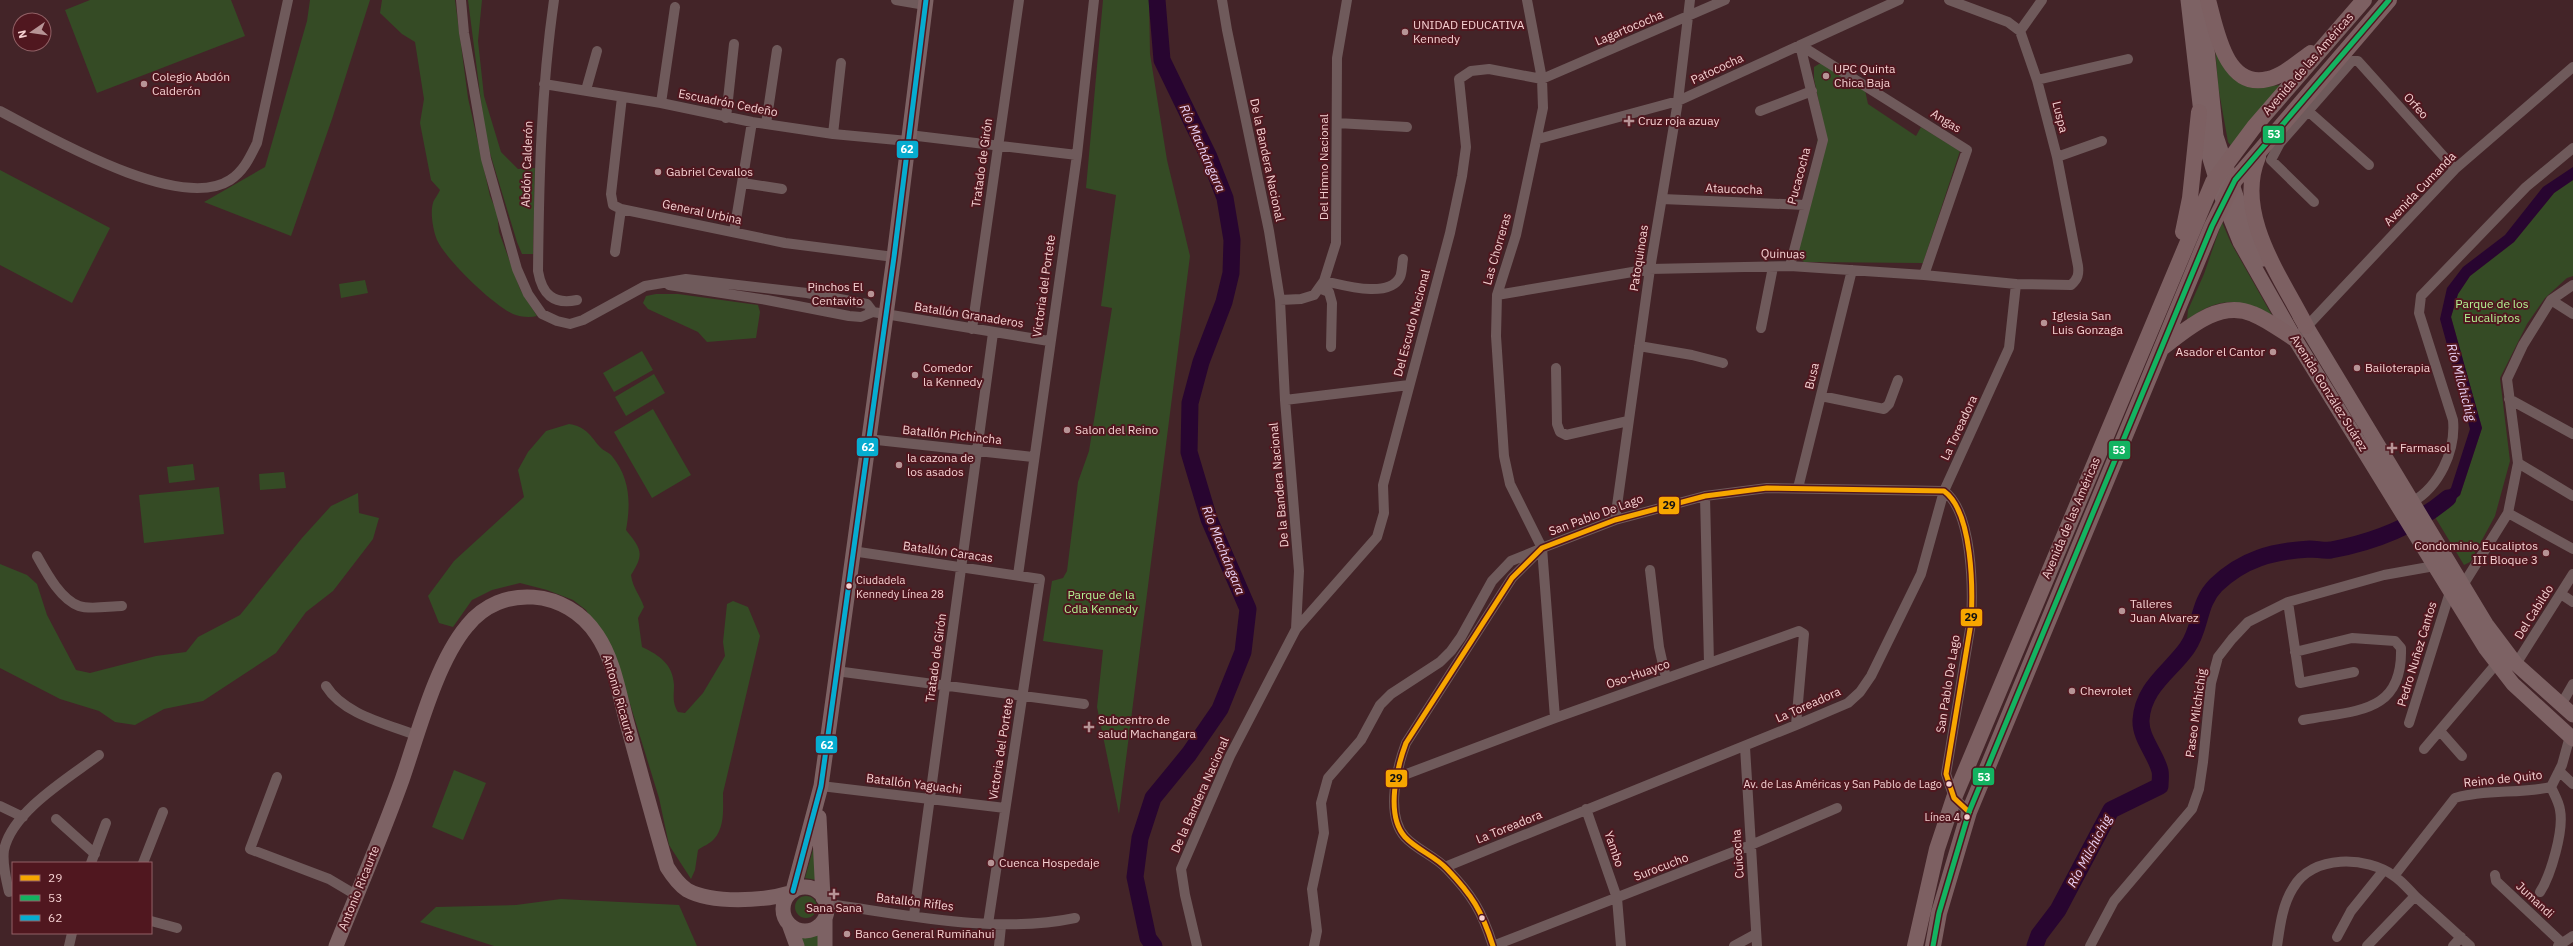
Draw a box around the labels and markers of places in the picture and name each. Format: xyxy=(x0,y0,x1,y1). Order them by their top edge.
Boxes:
place label: UNIDAD EDUCATIVA Kennedy xyxy=(1413,17,1525,46)
marker: UNIDAD EDUCATIVA Kennedy xyxy=(1400,27,1410,37)
place label: UPC Quinta Chica Baja xyxy=(1834,61,1896,90)
place label: Colegio Abdón Calderón xyxy=(152,69,230,98)
marker: UPC Quinta Chica Baja xyxy=(1821,71,1831,81)
marker: Colegio Abdón Calderón xyxy=(139,79,149,89)
place label: Cruz roja azuay xyxy=(1638,113,1720,128)
marker: Cruz roja azuay xyxy=(1623,115,1635,127)
place label: Gabriel Cevallos xyxy=(666,164,753,179)
marker: Gabriel Cevallos xyxy=(653,167,663,177)
place label: Pinchos El Centavito xyxy=(807,279,863,308)
marker: Pinchos El Centavito xyxy=(866,289,876,299)
place label: Iglesia San Luis Gonzaga xyxy=(2052,308,2124,337)
marker: Iglesia San Luis Gonzaga xyxy=(2039,318,2049,328)
place label: Asador el Cantor xyxy=(2175,344,2266,359)
marker: Asador el Cantor xyxy=(2268,347,2278,357)
place label: Comedor la Kennedy xyxy=(923,360,983,389)
place label: Bailoterapia xyxy=(2365,360,2431,375)
marker: Bailoterapia xyxy=(2352,363,2362,373)
marker: Comedor la Kennedy xyxy=(910,370,920,380)
place label: Salon del Reino xyxy=(1075,422,1159,437)
marker: Salon del Reino xyxy=(1062,425,1072,435)
place label: Farmasol xyxy=(2400,440,2450,455)
marker: Farmasol xyxy=(2387,443,2397,453)
place label: la cazona de los asados xyxy=(907,450,974,479)
marker: la cazona de los asados xyxy=(894,460,904,470)
place label: Condominio Eucaliptos III Bloque 3 xyxy=(2414,538,2538,567)
marker: Condominio Eucaliptos III Bloque 3 xyxy=(2541,548,2551,558)
place label: Ciudadela Kennedy Línea 28 xyxy=(856,573,944,601)
marker: Ciudadela Kennedy Línea 28 xyxy=(844,581,854,591)
place label: Talleres Juan Alvarez xyxy=(2130,596,2199,625)
marker: Talleres Juan Alvarez xyxy=(2117,606,2127,616)
place label: Chevrolet xyxy=(2080,683,2132,698)
marker: Chevrolet xyxy=(2067,686,2077,696)
place label: Subcentro de salud Machangara xyxy=(1098,712,1196,741)
marker: Subcentro de salud Machangara xyxy=(1083,721,1095,733)
place label: Av. de Las Américas y San Pablo de Lago xyxy=(1743,777,1942,791)
marker: Av. de Las Américas y San Pablo de Lago xyxy=(1944,779,1954,789)
place label: Línea 4 xyxy=(1924,810,1960,824)
marker: Línea 4 xyxy=(1962,812,1972,822)
place label: Cuenca Hospedaje xyxy=(999,855,1100,870)
marker: Cuenca Hospedaje xyxy=(986,858,996,868)
marker: Sana Sana xyxy=(829,889,839,899)
place label: Sana Sana xyxy=(806,900,863,915)
unlabelled marker xyxy=(1477,913,1487,923)
place label: Banco General Rumiñahui xyxy=(855,926,995,941)
marker: Banco General Rumiñahui xyxy=(842,929,852,939)

